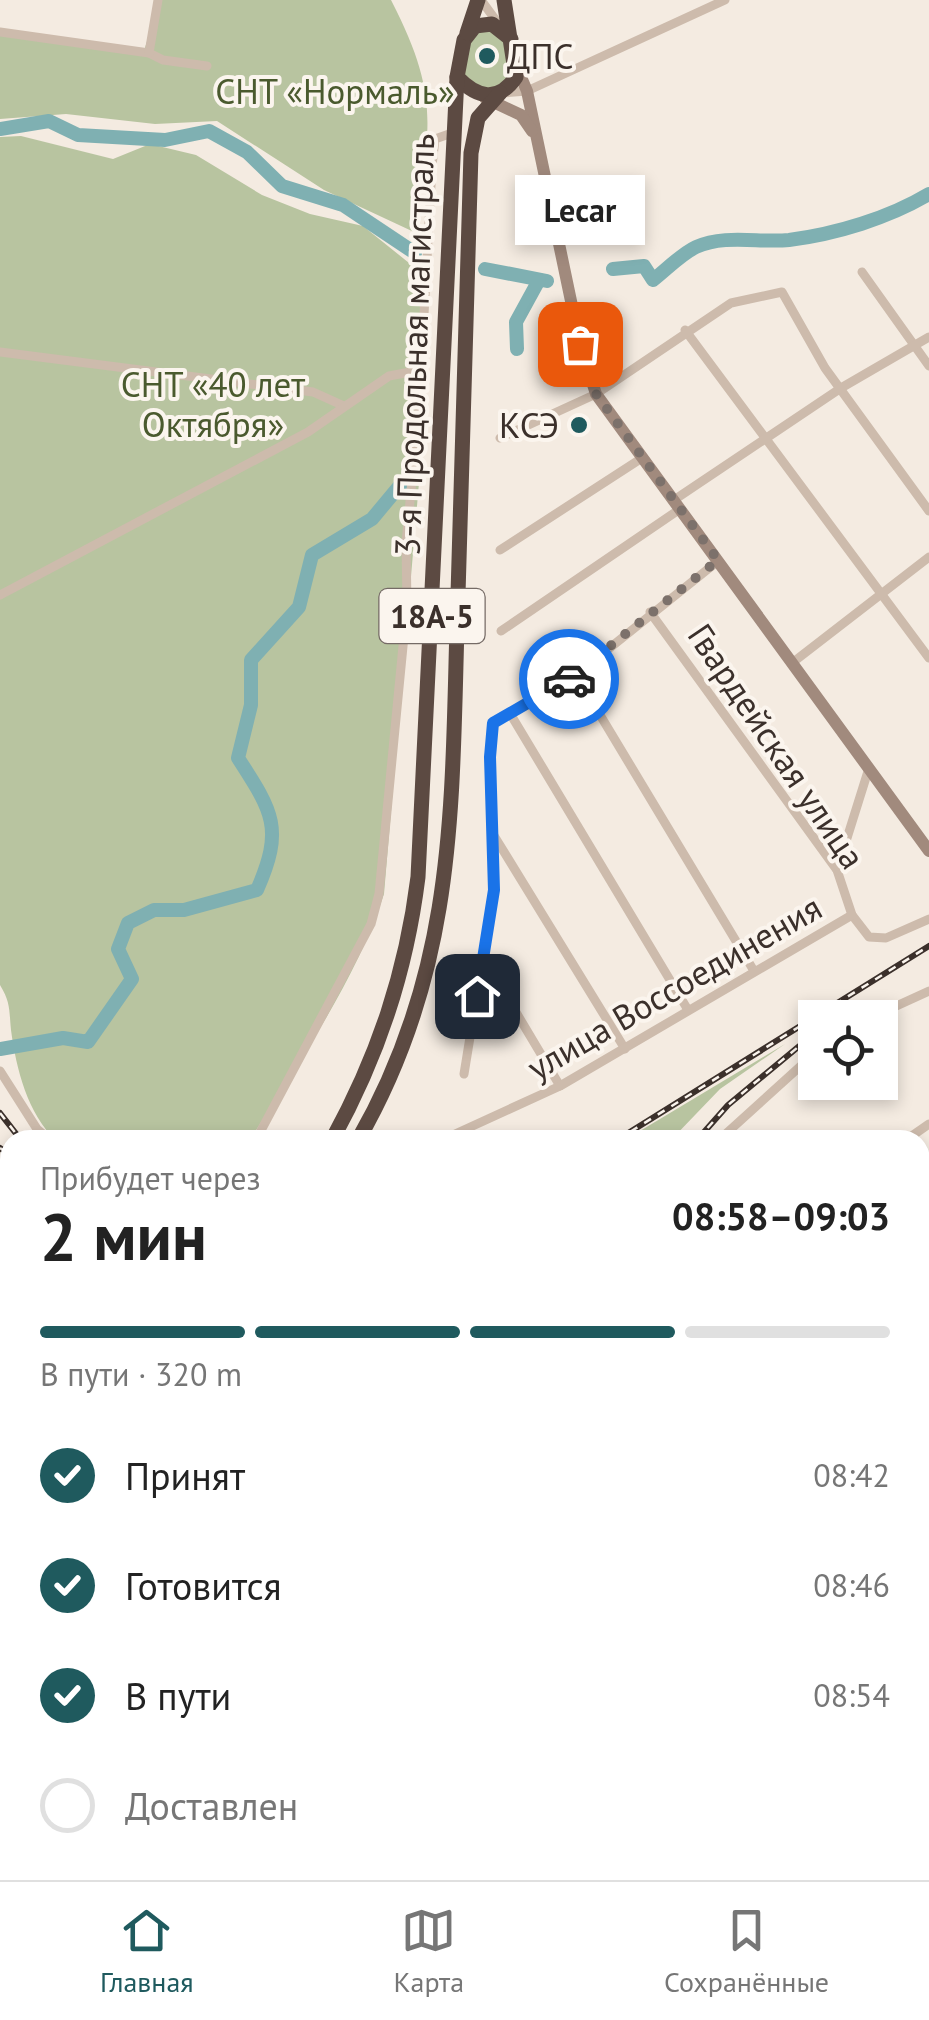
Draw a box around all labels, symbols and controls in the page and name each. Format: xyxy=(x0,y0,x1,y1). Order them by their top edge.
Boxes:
place label: ДПС xyxy=(507,33,573,79)
marker: ДПС xyxy=(476,45,498,67)
park label: СНТ «Нормаль» xyxy=(215,68,455,114)
street label: 3-я Продольная магистраль xyxy=(384,133,444,557)
callout: Lecar xyxy=(515,174,645,244)
text: Lecar xyxy=(544,189,616,231)
pin xyxy=(538,302,623,387)
icon: bag xyxy=(553,317,608,372)
park label: СНТ «40 лет Октября» xyxy=(121,361,305,447)
place label: КСЭ xyxy=(499,402,559,448)
marker: КСЭ xyxy=(568,414,590,436)
road number: 18А-5 xyxy=(380,589,484,643)
street label: Гвардейская улица xyxy=(678,615,876,877)
courier xyxy=(519,629,619,729)
icon: car xyxy=(542,652,597,707)
street label: улица Воссоединения xyxy=(518,884,830,1090)
pin xyxy=(435,954,520,1039)
icon: home xyxy=(450,969,505,1024)
map controls xyxy=(798,1000,898,1100)
button: locate xyxy=(798,1000,898,1100)
text: Прибудет через xyxy=(40,1157,261,1199)
text: 08:58–09:03 xyxy=(672,1191,890,1240)
text: 2 мин xyxy=(40,1194,207,1278)
text: В пути · 320 m xyxy=(40,1353,242,1395)
icon: check xyxy=(40,1448,95,1503)
text: Принят xyxy=(125,1451,245,1500)
text: 08:42 xyxy=(813,1454,890,1496)
icon: check xyxy=(40,1558,95,1613)
text: Готовится xyxy=(125,1561,282,1610)
text: 08:46 xyxy=(813,1564,890,1606)
icon: check xyxy=(40,1668,95,1723)
text: В пути xyxy=(125,1671,231,1720)
text: 08:54 xyxy=(813,1674,890,1716)
text: Доставлен xyxy=(125,1781,298,1830)
tab: Главная xyxy=(100,1903,194,2000)
tab: Карта xyxy=(393,1903,464,2000)
tab: Сохранённые xyxy=(664,1903,829,2000)

